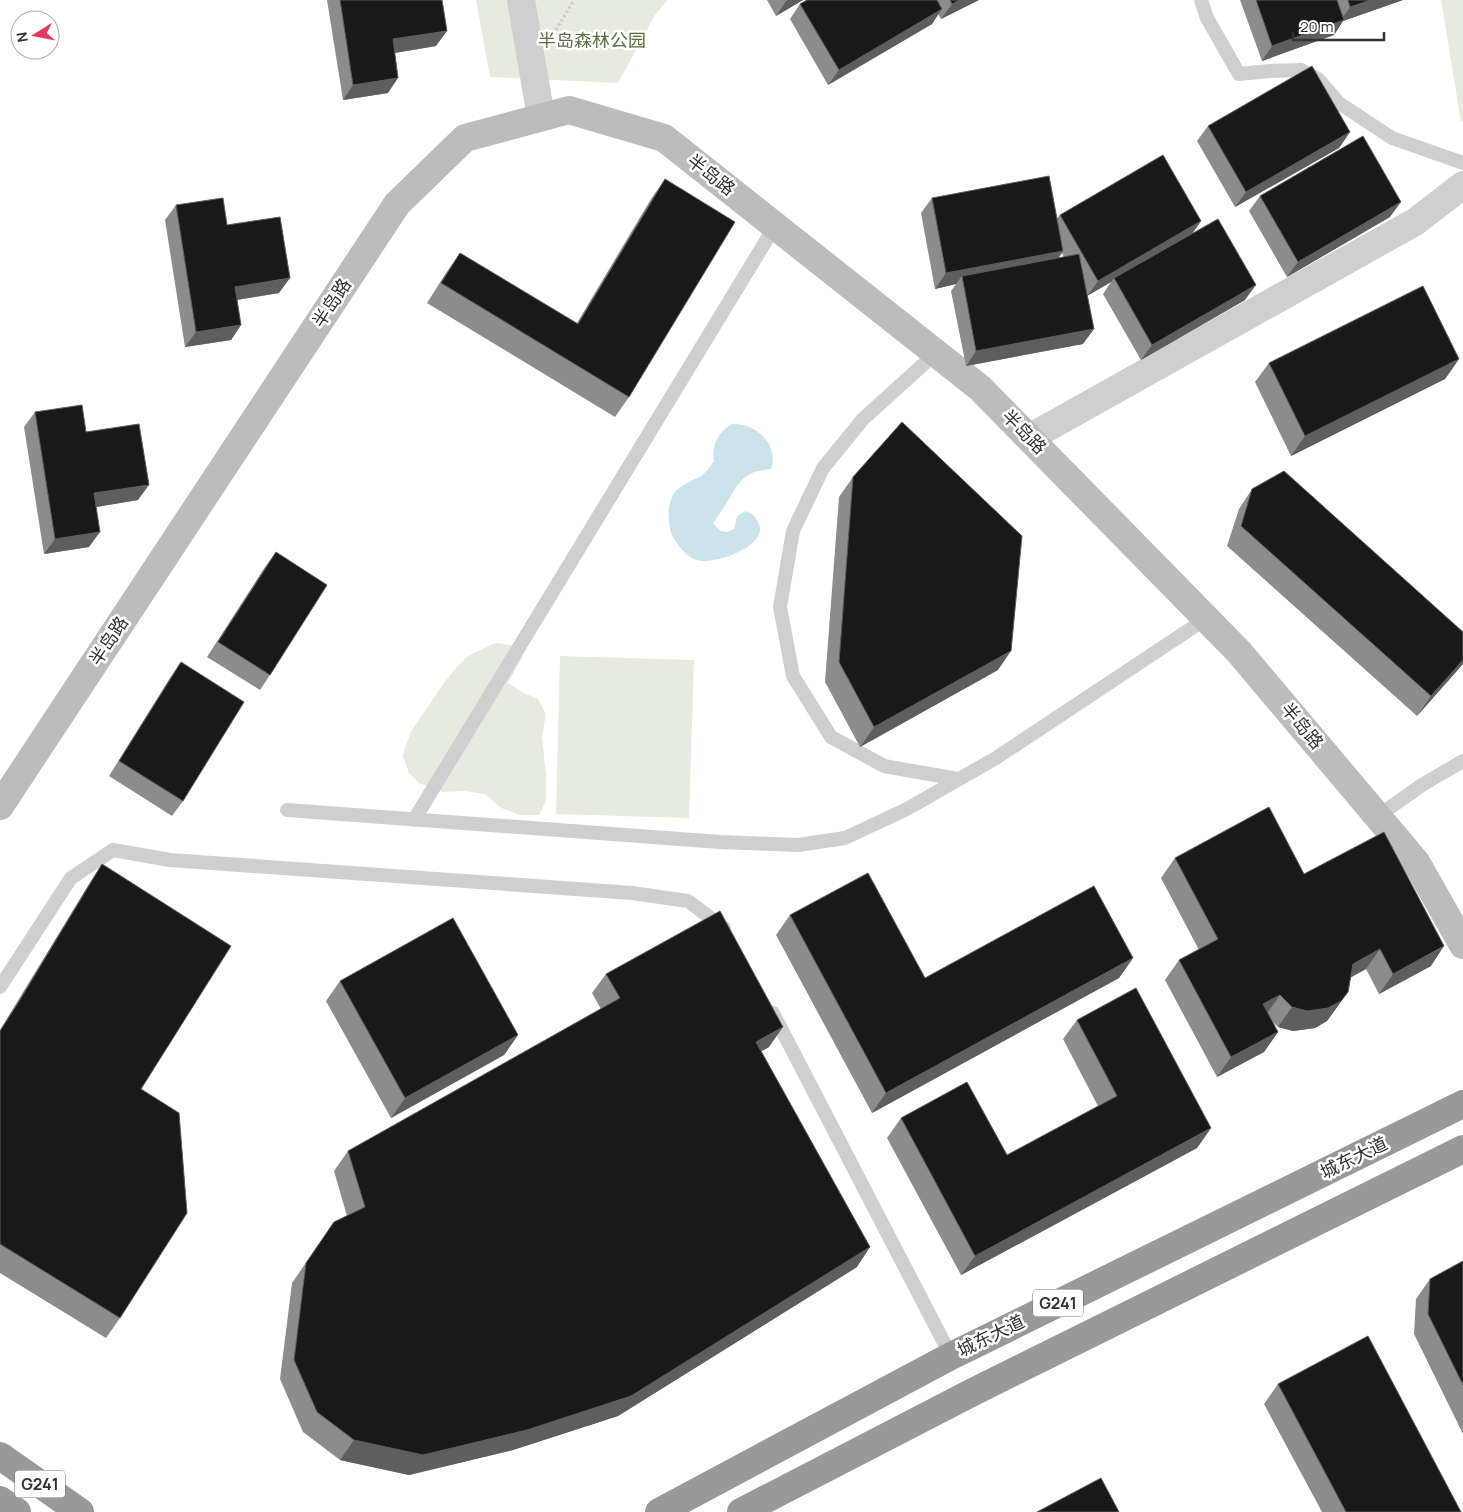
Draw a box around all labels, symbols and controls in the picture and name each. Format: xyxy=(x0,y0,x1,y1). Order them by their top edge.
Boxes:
north arrow xyxy=(10,10,60,60)
scale bar xyxy=(1293,10,1384,42)
text: 20 m xyxy=(1300,16,1333,37)
park label: 半岛森林公园 xyxy=(538,28,646,52)
text: N xyxy=(11,31,32,44)
street label: 半岛路 xyxy=(683,148,740,200)
street label: 半岛路 xyxy=(306,273,356,332)
street label: 半岛路 xyxy=(997,404,1052,459)
street label: 半岛路 xyxy=(83,611,133,670)
street label: 半岛路 xyxy=(1276,697,1329,754)
street label: 城东大道 xyxy=(1316,1131,1391,1184)
road number: G241 xyxy=(1033,1290,1083,1316)
street label: 城东大道 xyxy=(953,1309,1028,1362)
road number: G241 xyxy=(15,1470,65,1498)

